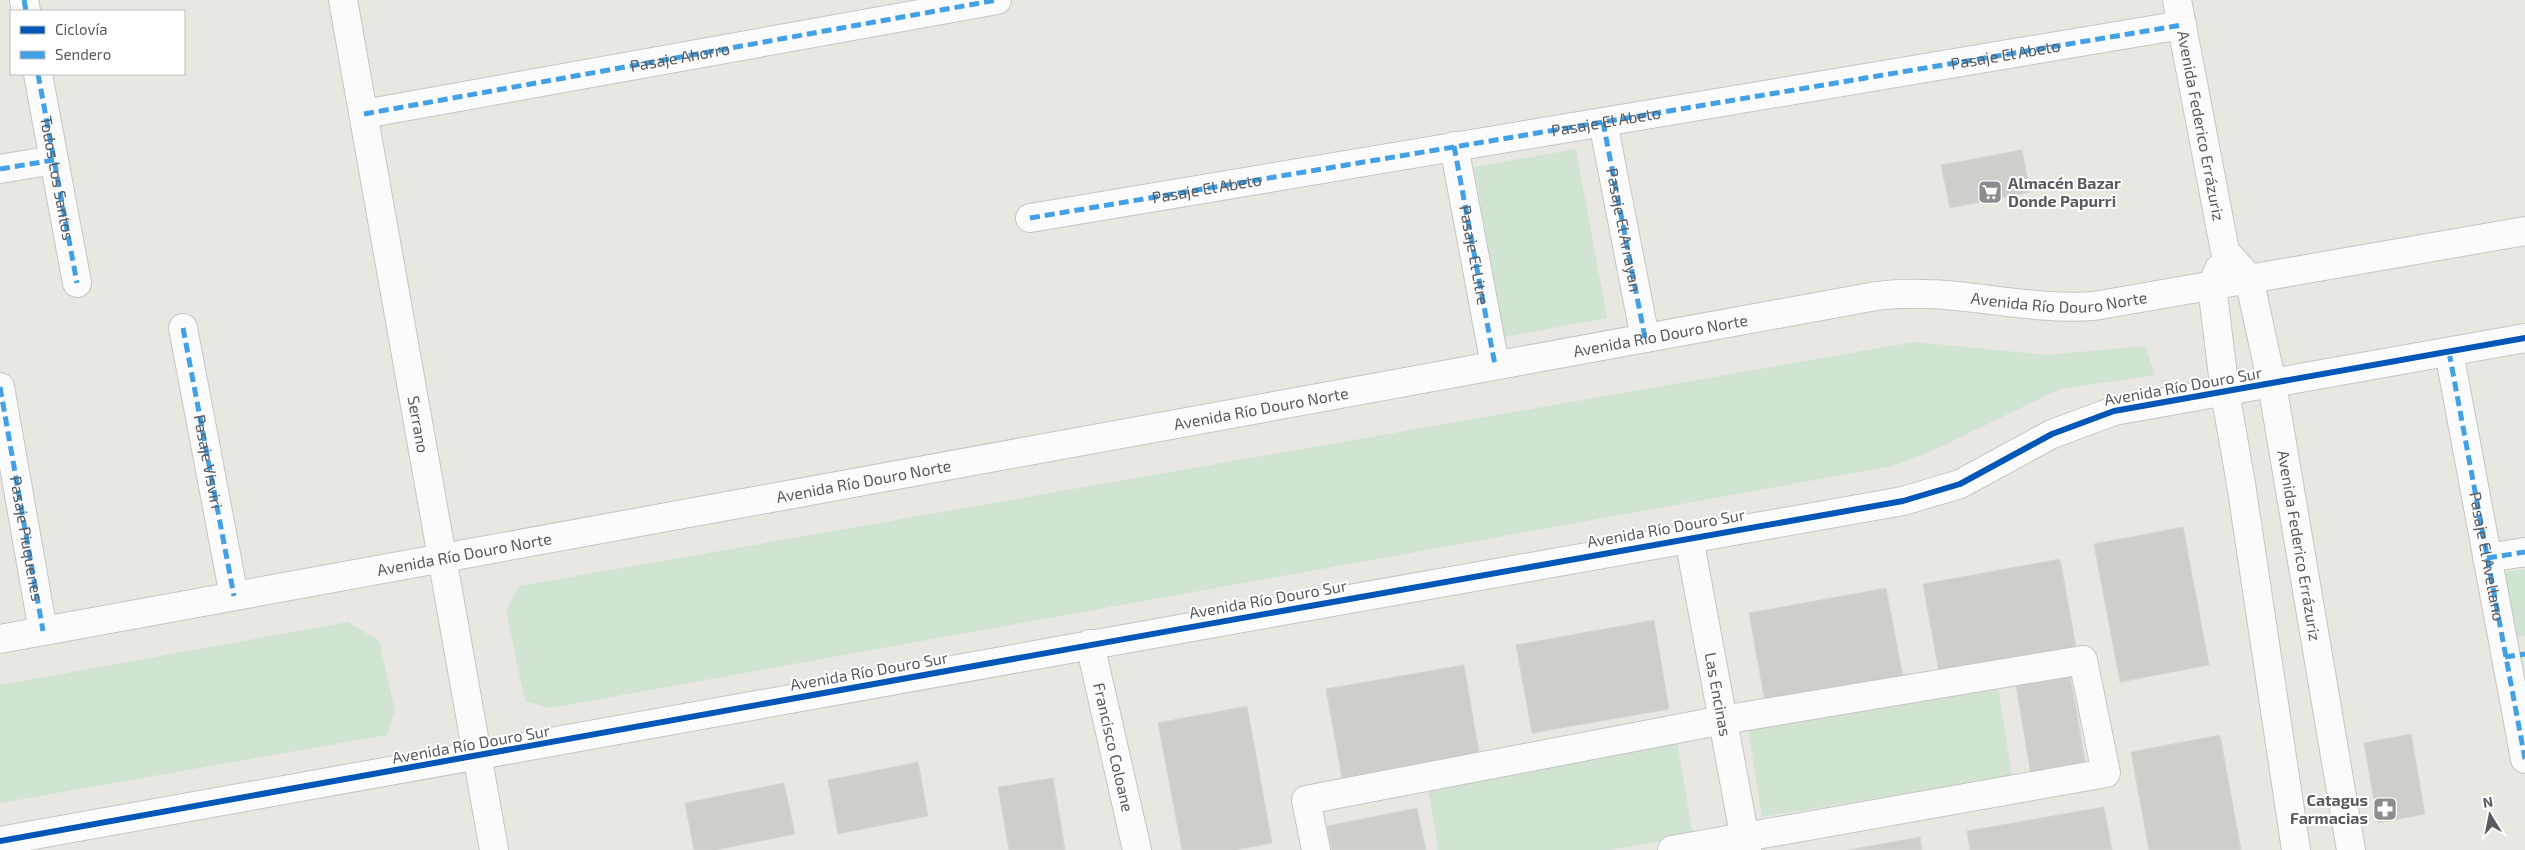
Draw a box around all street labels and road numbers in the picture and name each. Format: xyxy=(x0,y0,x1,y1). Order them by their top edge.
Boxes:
street label: Avenida Federico Errázuriz xyxy=(2174,29,2229,222)
street label: Pasaje El Abeto xyxy=(1949,36,2061,73)
street label: Pasaje Ahorro xyxy=(628,38,731,75)
street label: Pasaje El Abeto xyxy=(1550,102,1662,140)
street label: Todos Los Santos xyxy=(37,114,79,242)
street label: Pasaje El Arrayan xyxy=(1603,166,1646,293)
street label: Pasaje El Abeto xyxy=(1150,169,1263,206)
street label: Pasaje El Litre xyxy=(1456,203,1494,307)
street label: Avenida Río Douro Norte xyxy=(1970,287,2149,316)
street label: Avenida Río Douro Norte xyxy=(1572,310,1749,360)
street label: Avenida Río Douro Sur xyxy=(2102,362,2264,409)
street label: Avenida Río Douro Norte xyxy=(1172,383,1350,433)
street label: Serrano xyxy=(404,394,433,454)
street label: Pasaje Visviri xyxy=(191,413,227,510)
street label: Avenida Federico Errázuriz xyxy=(2274,449,2325,642)
street label: Avenida Río Douro Norte xyxy=(775,455,952,506)
street label: Pasaje Piuquenes xyxy=(7,475,48,603)
street label: Pasaje El Avellano xyxy=(2466,490,2509,623)
street label: Avenida Río Douro Sur xyxy=(1585,504,1747,551)
street label: Avenida Río Douro Norte xyxy=(375,528,553,579)
street label: Avenida Río Douro Sur xyxy=(1187,575,1349,622)
street label: Avenida Río Douro Sur xyxy=(788,647,950,694)
street label: Las Encinas xyxy=(1701,651,1736,738)
street label: Francisco Coloane xyxy=(1090,681,1138,814)
street label: Avenida Río Douro Sur xyxy=(390,720,552,767)

